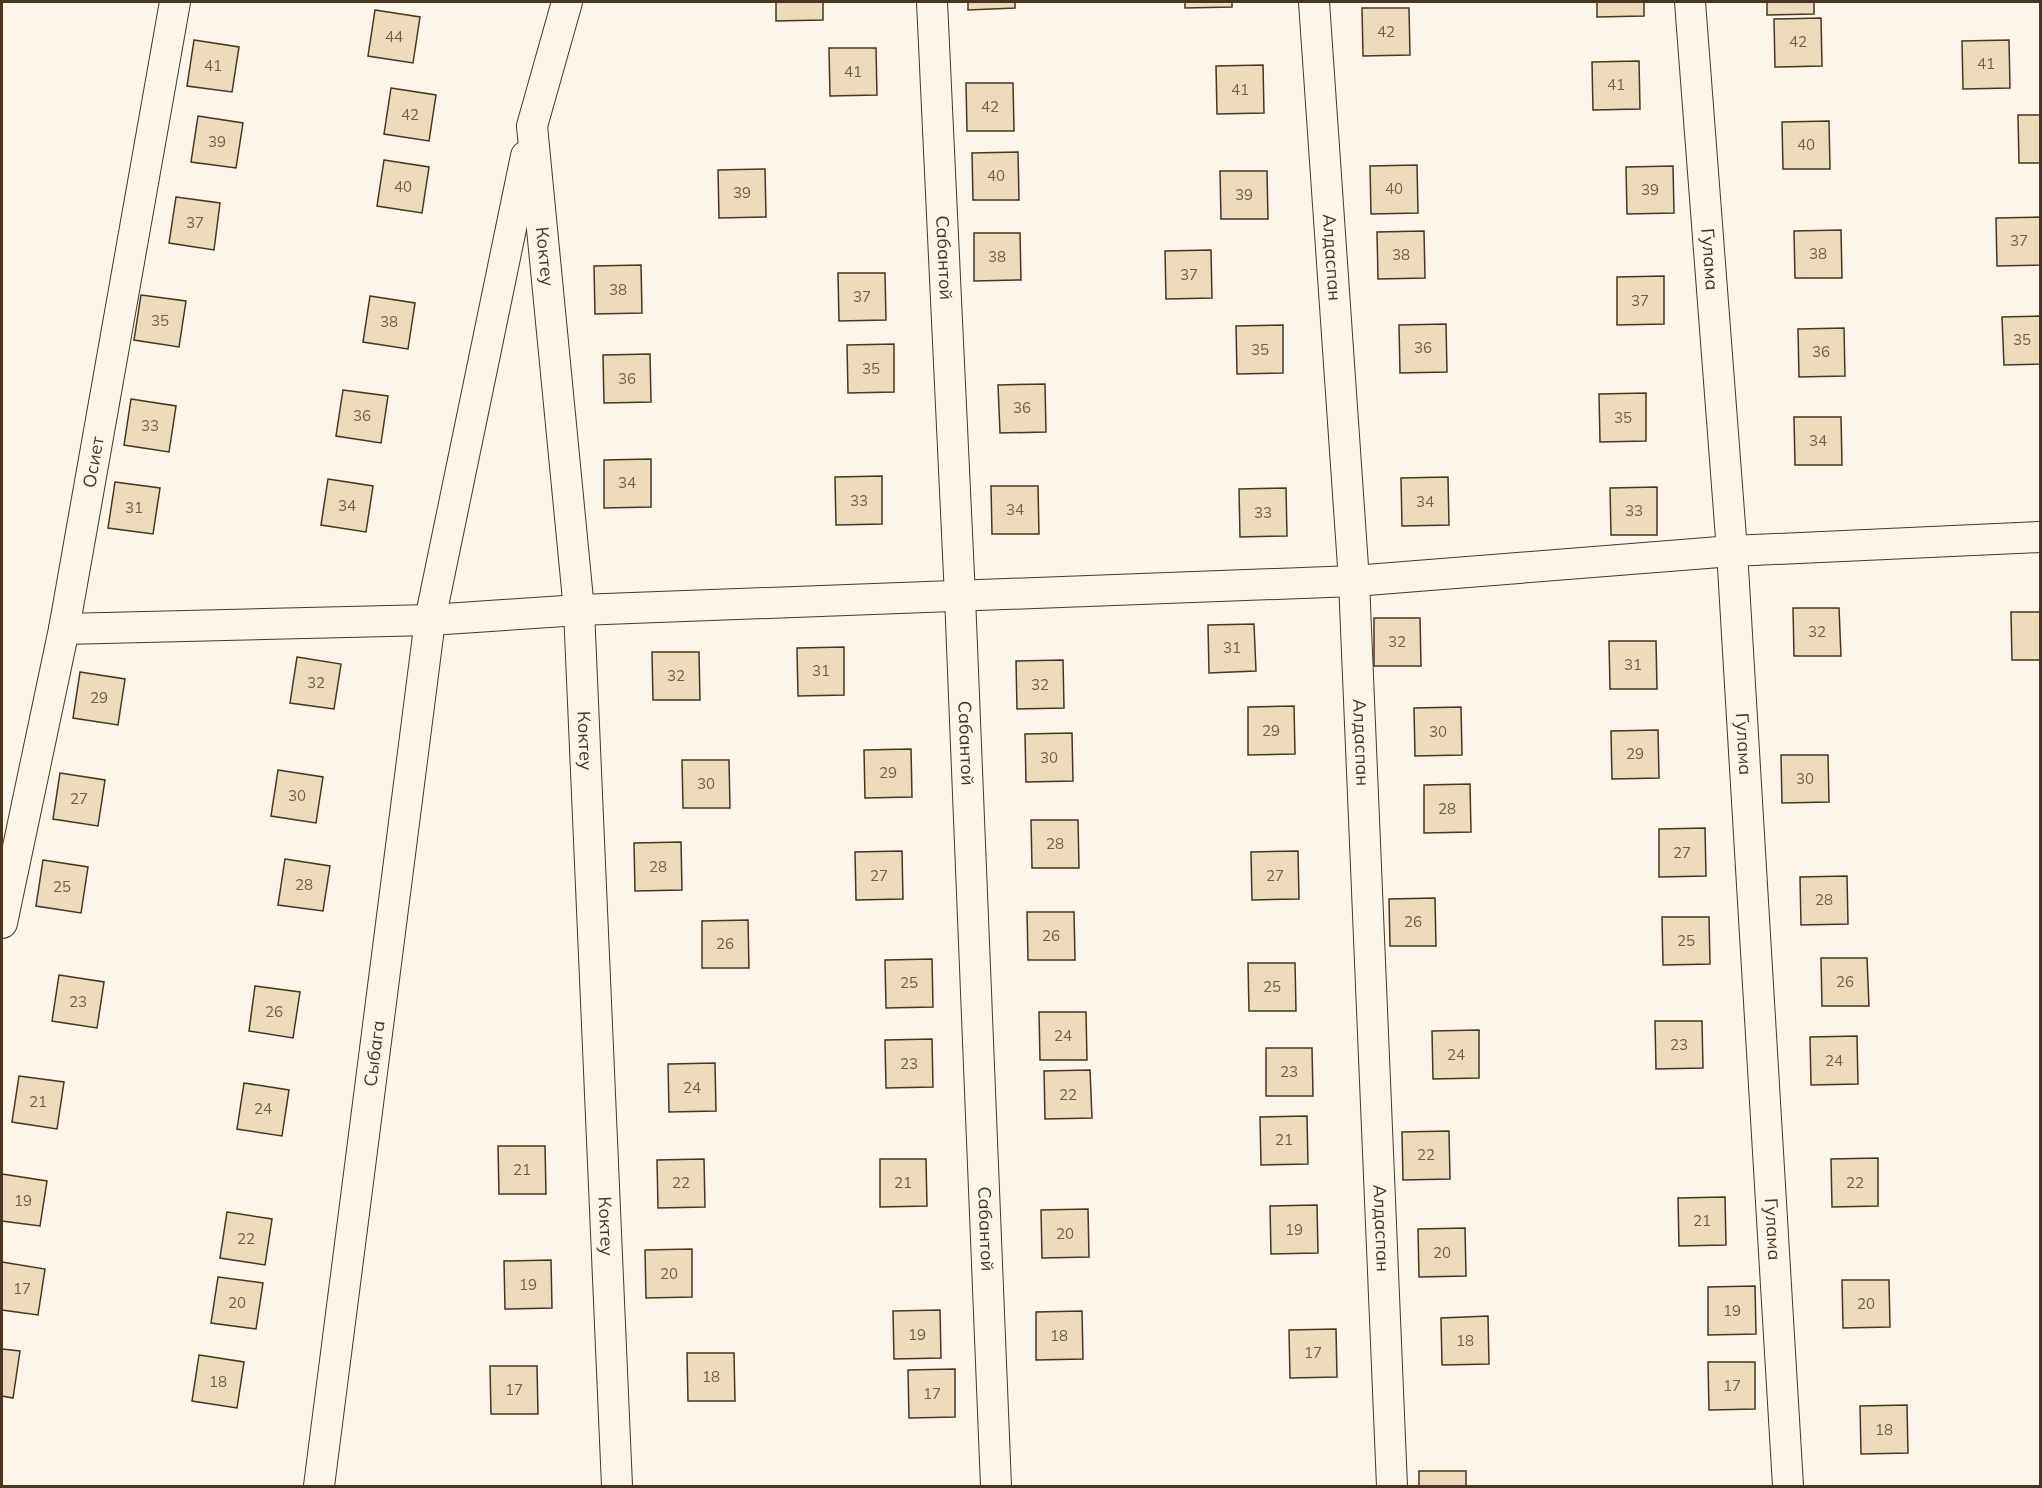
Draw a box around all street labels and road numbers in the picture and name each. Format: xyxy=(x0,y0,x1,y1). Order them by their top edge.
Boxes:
street label: Алдаспан xyxy=(1318,213,1347,302)
street label: Сабантой xyxy=(931,215,958,301)
street label: Коктеу xyxy=(531,226,560,288)
street label: Гулама xyxy=(1696,227,1724,291)
street label: Осиет xyxy=(77,434,109,490)
street label: Алдаспан xyxy=(1348,698,1375,787)
street label: Сабантой xyxy=(953,700,980,786)
street label: Коктеу xyxy=(572,710,598,771)
street label: Гулама xyxy=(1731,712,1757,776)
street label: Сыбага xyxy=(358,1019,390,1088)
street label: Алдаспан xyxy=(1368,1184,1395,1272)
street label: Сабантой xyxy=(973,1186,999,1272)
street label: Коктеу xyxy=(593,1196,619,1257)
street label: Гулама xyxy=(1760,1197,1786,1261)

